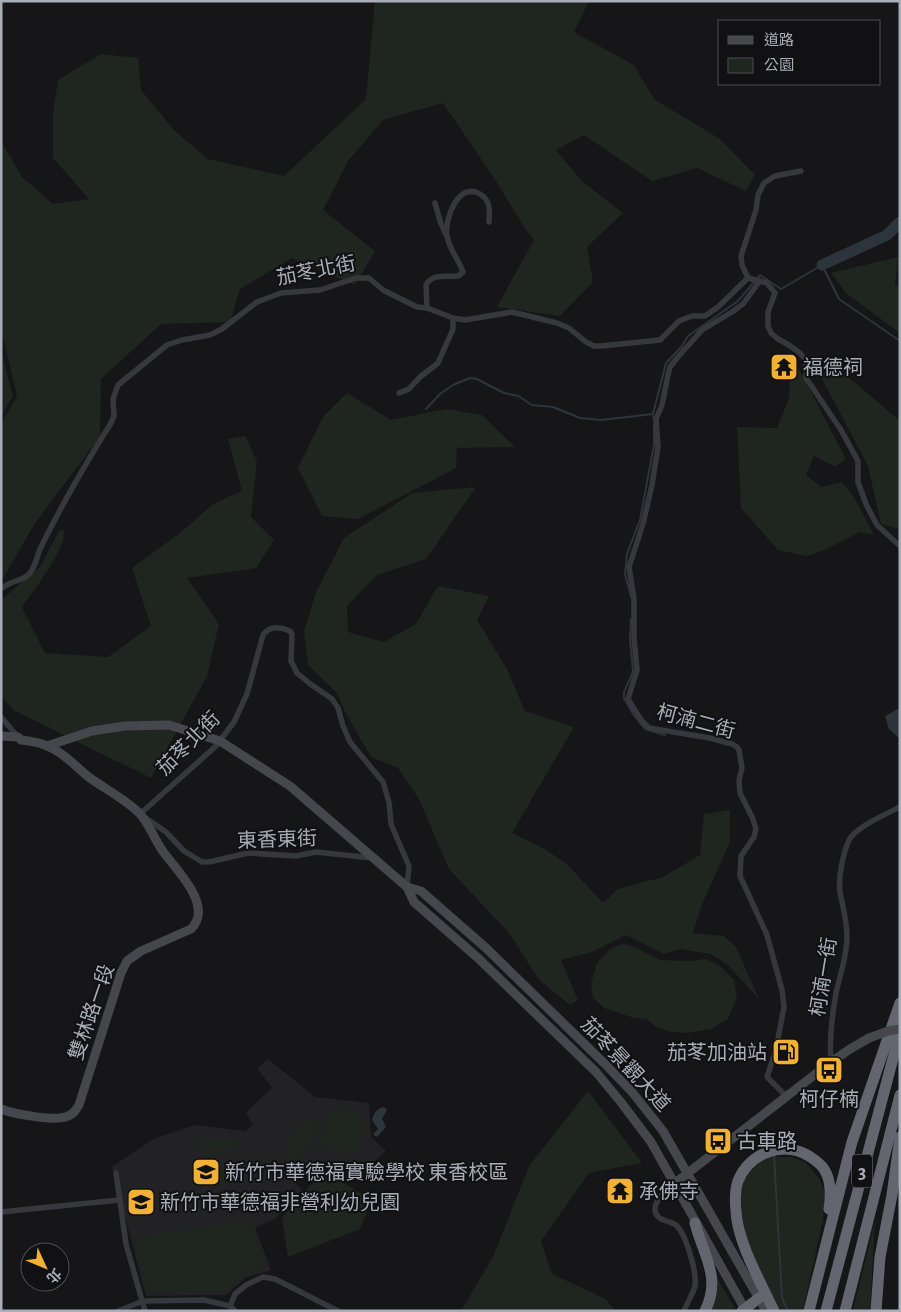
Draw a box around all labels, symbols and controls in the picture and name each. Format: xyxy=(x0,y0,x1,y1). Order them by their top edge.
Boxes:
legend xyxy=(718,20,881,85)
text: 道路 xyxy=(764,32,794,48)
text: 公園 xyxy=(764,58,794,73)
street label: 茄苳北街 xyxy=(275,253,357,288)
temple icon: 福德祠 xyxy=(769,352,799,382)
place label: 福德祠 xyxy=(803,357,863,378)
street label: 柯湳二街 xyxy=(655,701,737,742)
street label: 茄苳北街 xyxy=(153,708,224,779)
street label: 東香東街 xyxy=(237,828,317,851)
street label: 柯湳一街 xyxy=(807,936,840,1018)
street label: 雙林路一段 xyxy=(65,961,118,1063)
street label: 茄苳景觀大道 xyxy=(577,1013,674,1115)
fuel station icon: 茄苳加油站 xyxy=(771,1037,801,1067)
place label: 茄苳加油站 xyxy=(667,1042,767,1063)
bus stop icon: 柯仔楠 xyxy=(814,1055,844,1085)
place label: 柯仔楠 xyxy=(799,1089,859,1110)
bus stop icon: 古車路 xyxy=(703,1126,733,1156)
place label: 古車路 xyxy=(737,1131,797,1152)
road number: 3 xyxy=(852,1154,872,1188)
school or university icon: 新竹市華德福實驗學校 東香校區 xyxy=(191,1157,221,1187)
place label: 新竹市華德福實驗學校 東香校區 xyxy=(225,1161,508,1183)
temple icon: 承佛寺 xyxy=(605,1176,635,1206)
place label: 承佛寺 xyxy=(639,1181,699,1202)
school or university icon: 新竹市華德福非營利幼兒園 xyxy=(126,1187,156,1217)
place label: 新竹市華德福非營利幼兒園 xyxy=(160,1191,400,1213)
north arrow xyxy=(20,1242,70,1292)
text: 北 xyxy=(44,1265,64,1286)

